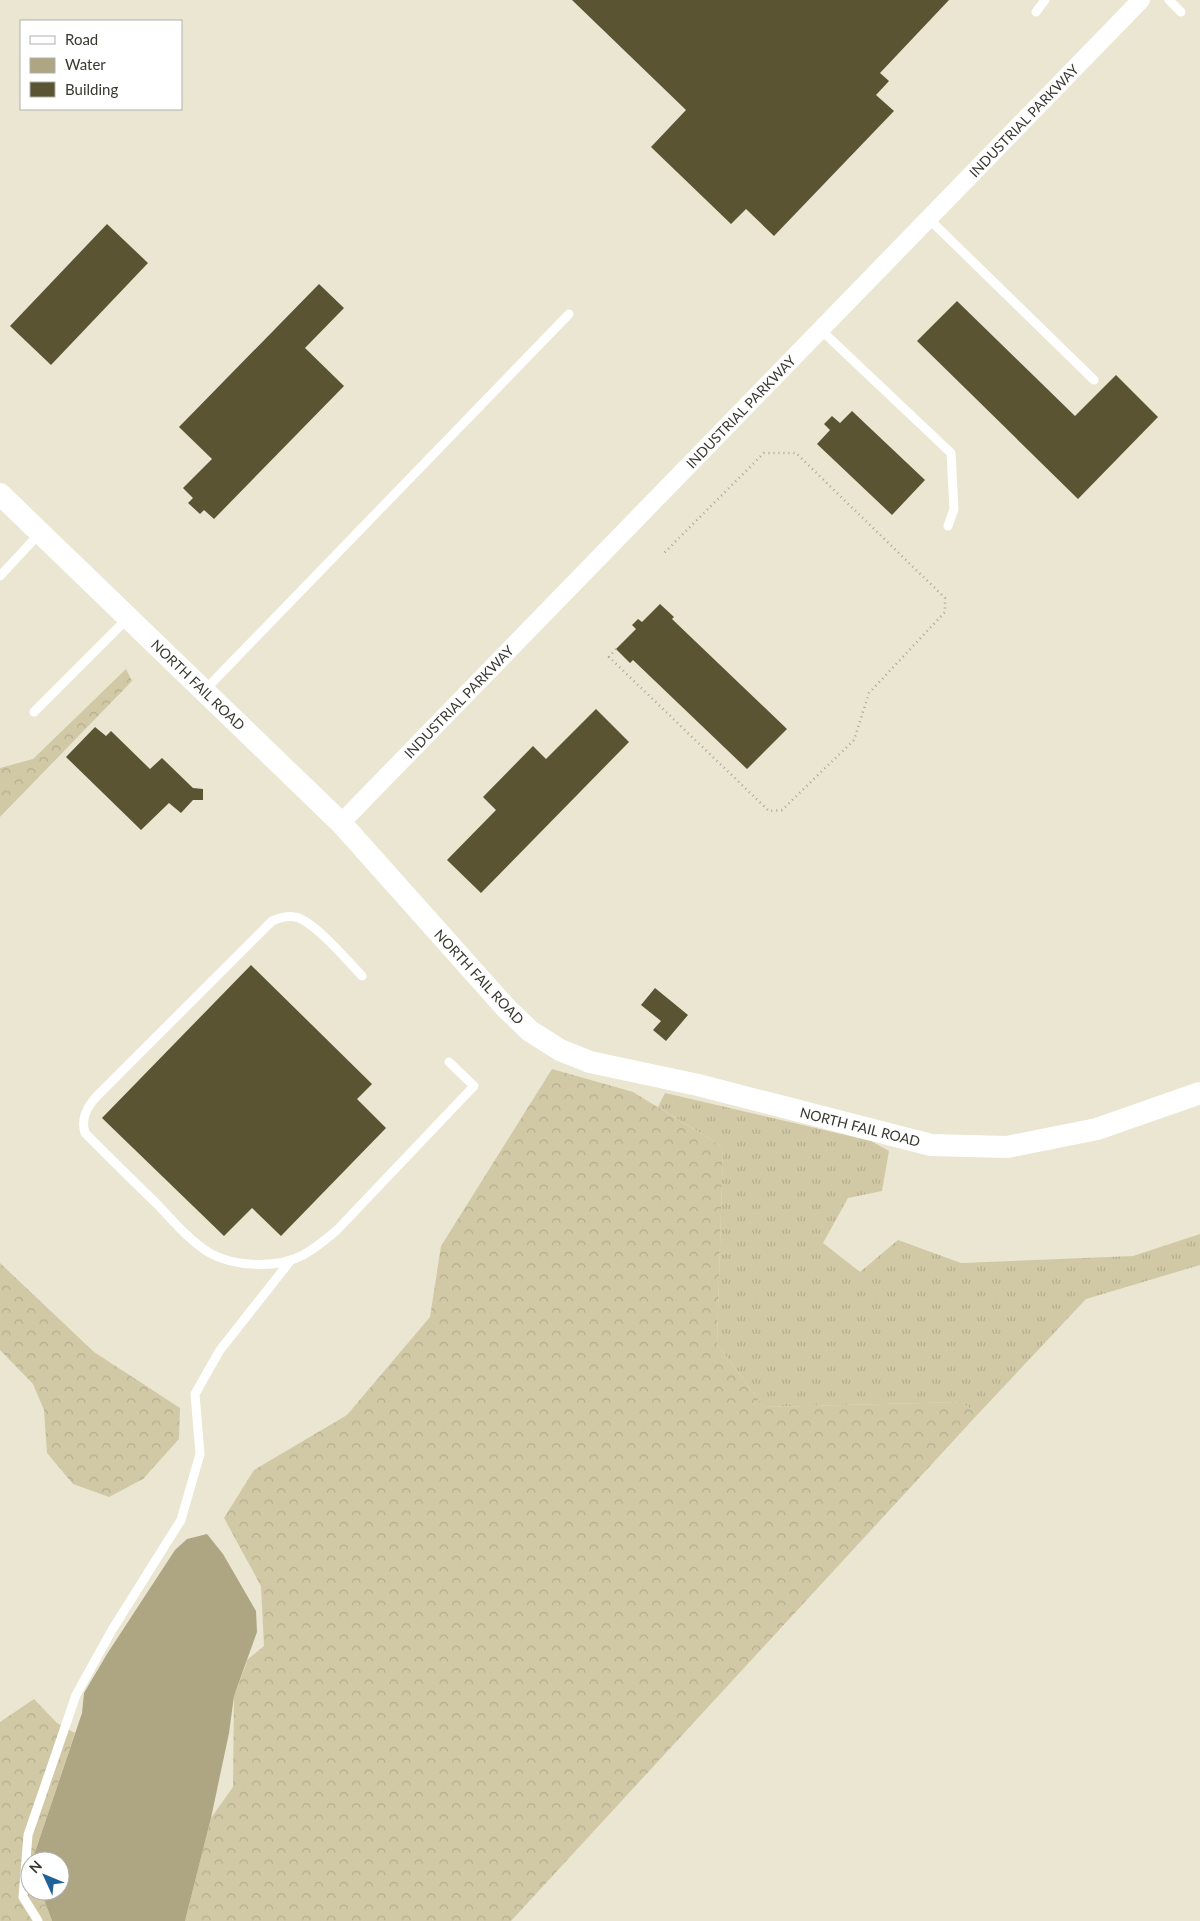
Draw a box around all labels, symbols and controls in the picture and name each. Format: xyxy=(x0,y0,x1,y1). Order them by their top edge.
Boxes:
legend xyxy=(20,20,182,110)
text: Road xyxy=(65,30,98,48)
text: Water xyxy=(65,55,106,73)
street label: INDUSTRIAL PARKWAY xyxy=(965,61,1082,181)
text: Building xyxy=(65,80,118,98)
street label: INDUSTRIAL PARKWAY xyxy=(682,352,799,472)
street label: NORTH FAIL ROAD xyxy=(148,636,249,734)
street label: INDUSTRIAL PARKWAY xyxy=(400,642,517,762)
street label: NORTH FAIL ROAD xyxy=(431,926,528,1028)
street label: NORTH FAIL ROAD xyxy=(798,1103,922,1150)
north arrow xyxy=(20,1851,70,1901)
text: N xyxy=(25,1857,45,1876)

